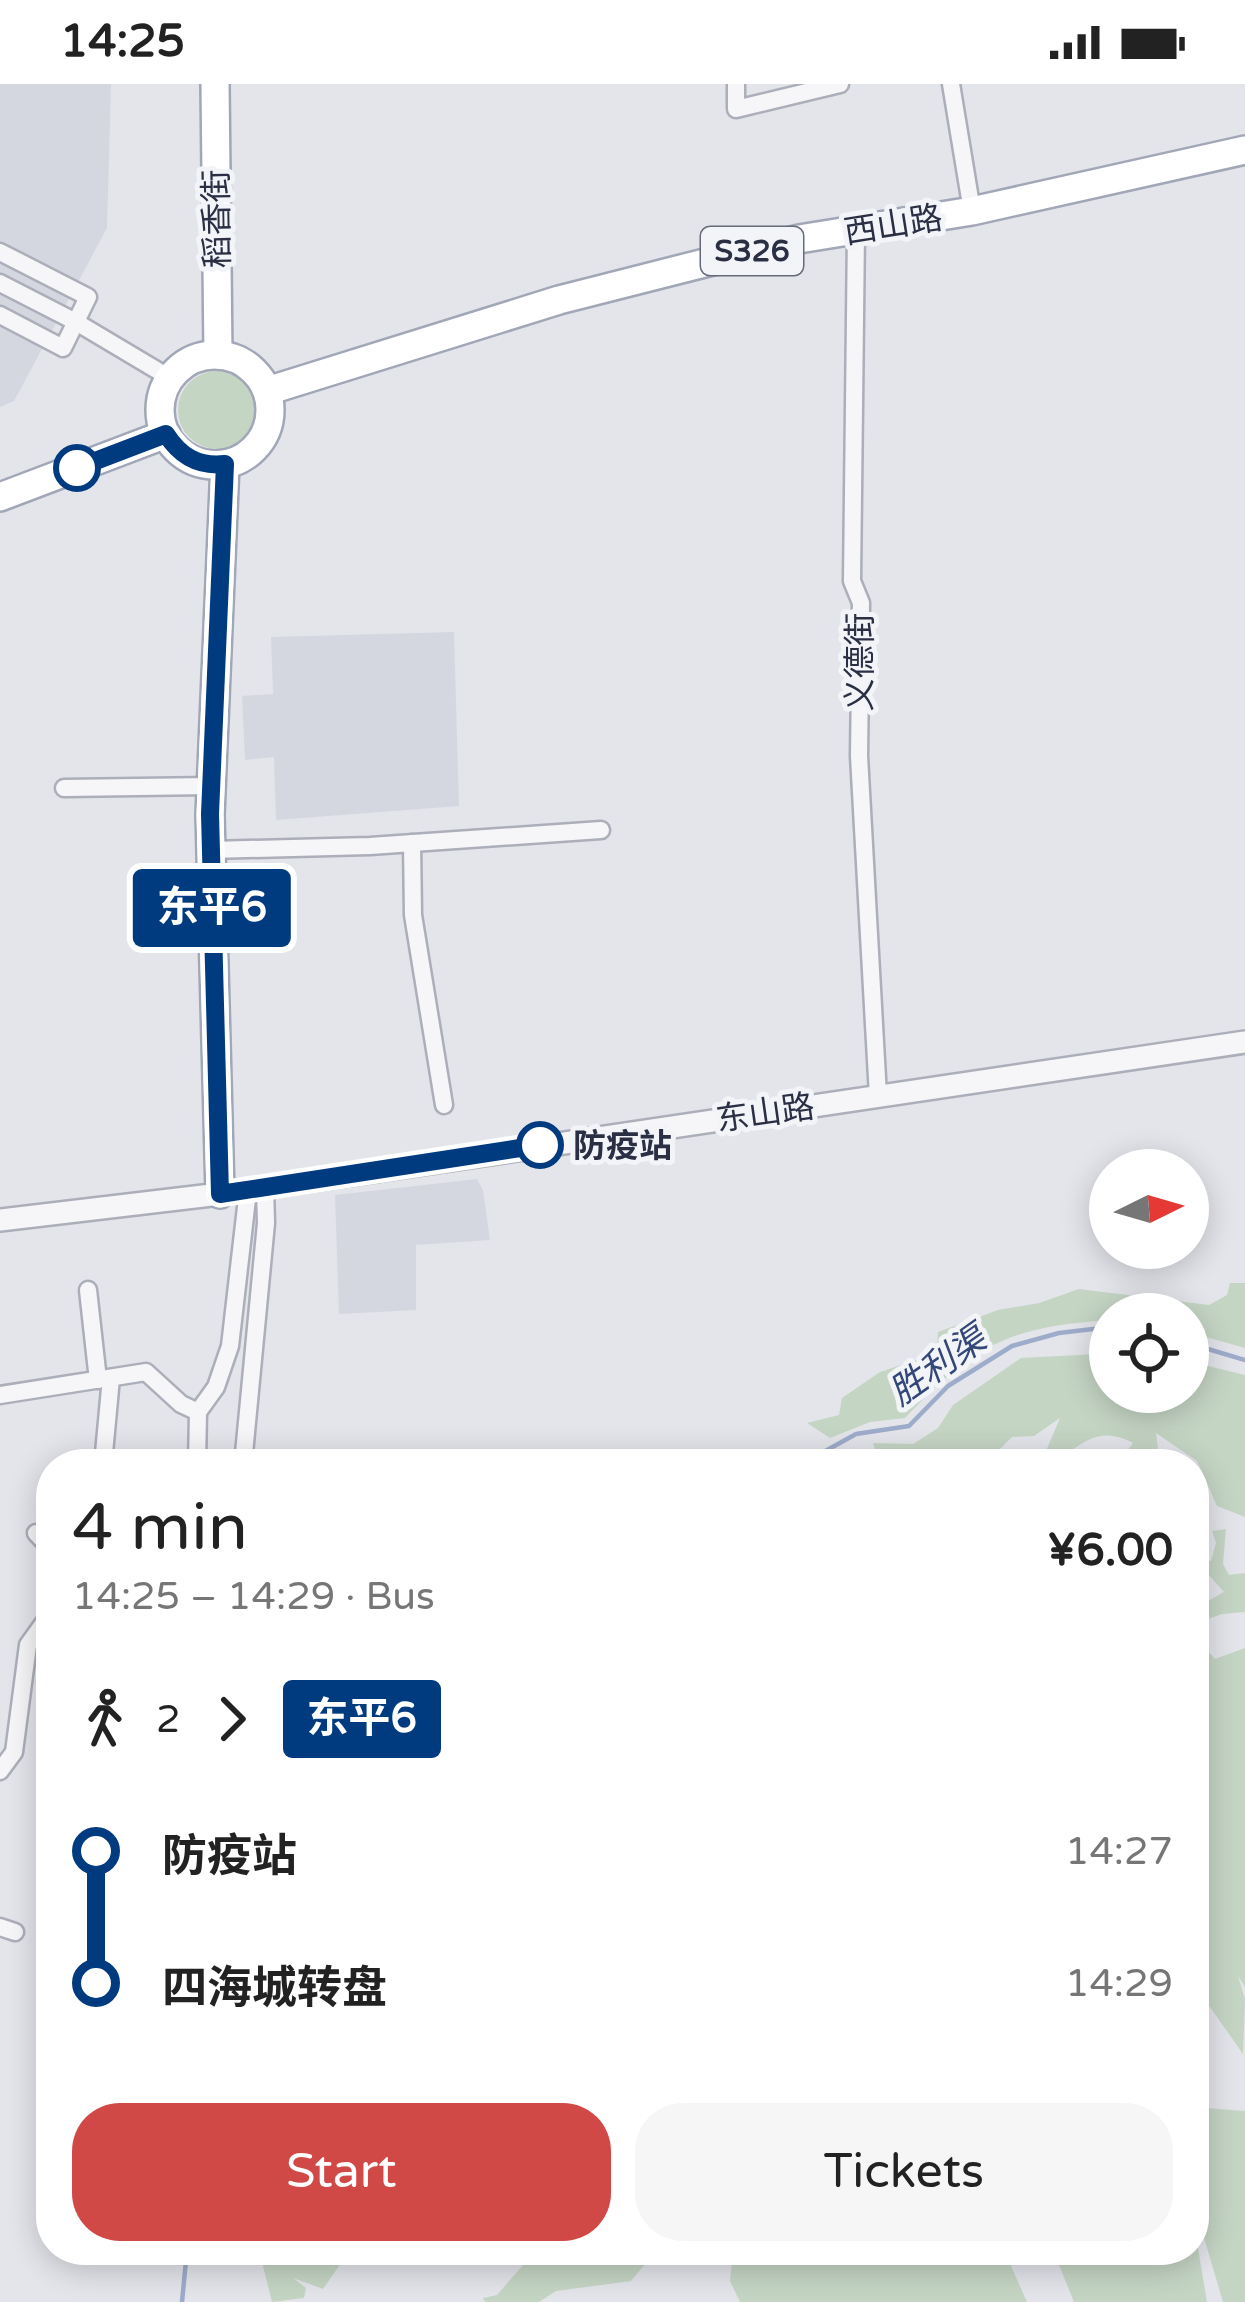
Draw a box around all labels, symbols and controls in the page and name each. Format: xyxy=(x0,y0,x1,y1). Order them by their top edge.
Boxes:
text: 14:25 xyxy=(60,15,185,69)
street label: 稻香街 xyxy=(197,169,238,269)
street label: 西山路 xyxy=(841,198,945,252)
road number: S326 xyxy=(701,227,803,275)
unlabelled marker xyxy=(55,446,99,490)
street label: 义德街 xyxy=(841,613,880,712)
line badge: 东平6 xyxy=(143,869,281,947)
text: 东平6 xyxy=(157,882,267,933)
street label: 东山路 xyxy=(713,1087,817,1140)
marker: 防疫站 xyxy=(518,1123,562,1167)
place label: 防疫站 xyxy=(573,1127,672,1166)
north arrow xyxy=(1089,1149,1209,1269)
map controls xyxy=(1089,1149,1209,1413)
button: locate xyxy=(1089,1293,1209,1413)
water label: 胜利渠 xyxy=(881,1315,999,1415)
text: 4 min xyxy=(72,1488,248,1568)
text: ¥6.00 xyxy=(1047,1524,1173,1578)
text: 14:25 – 14:29 · Bus xyxy=(72,1573,435,1620)
icon: walk xyxy=(72,1686,138,1752)
icon: forward xyxy=(199,1686,265,1752)
text: 东平6 xyxy=(307,1693,417,1744)
text: 2 xyxy=(156,1696,181,1743)
text: 14:27 xyxy=(1065,1828,1173,1875)
text: 防疫站 xyxy=(162,1830,297,1884)
text: 14:29 xyxy=(1065,1960,1173,2007)
text: 四海城转盘 xyxy=(162,1962,387,2016)
button: Start xyxy=(72,2103,611,2241)
button: Tickets xyxy=(635,2103,1173,2241)

